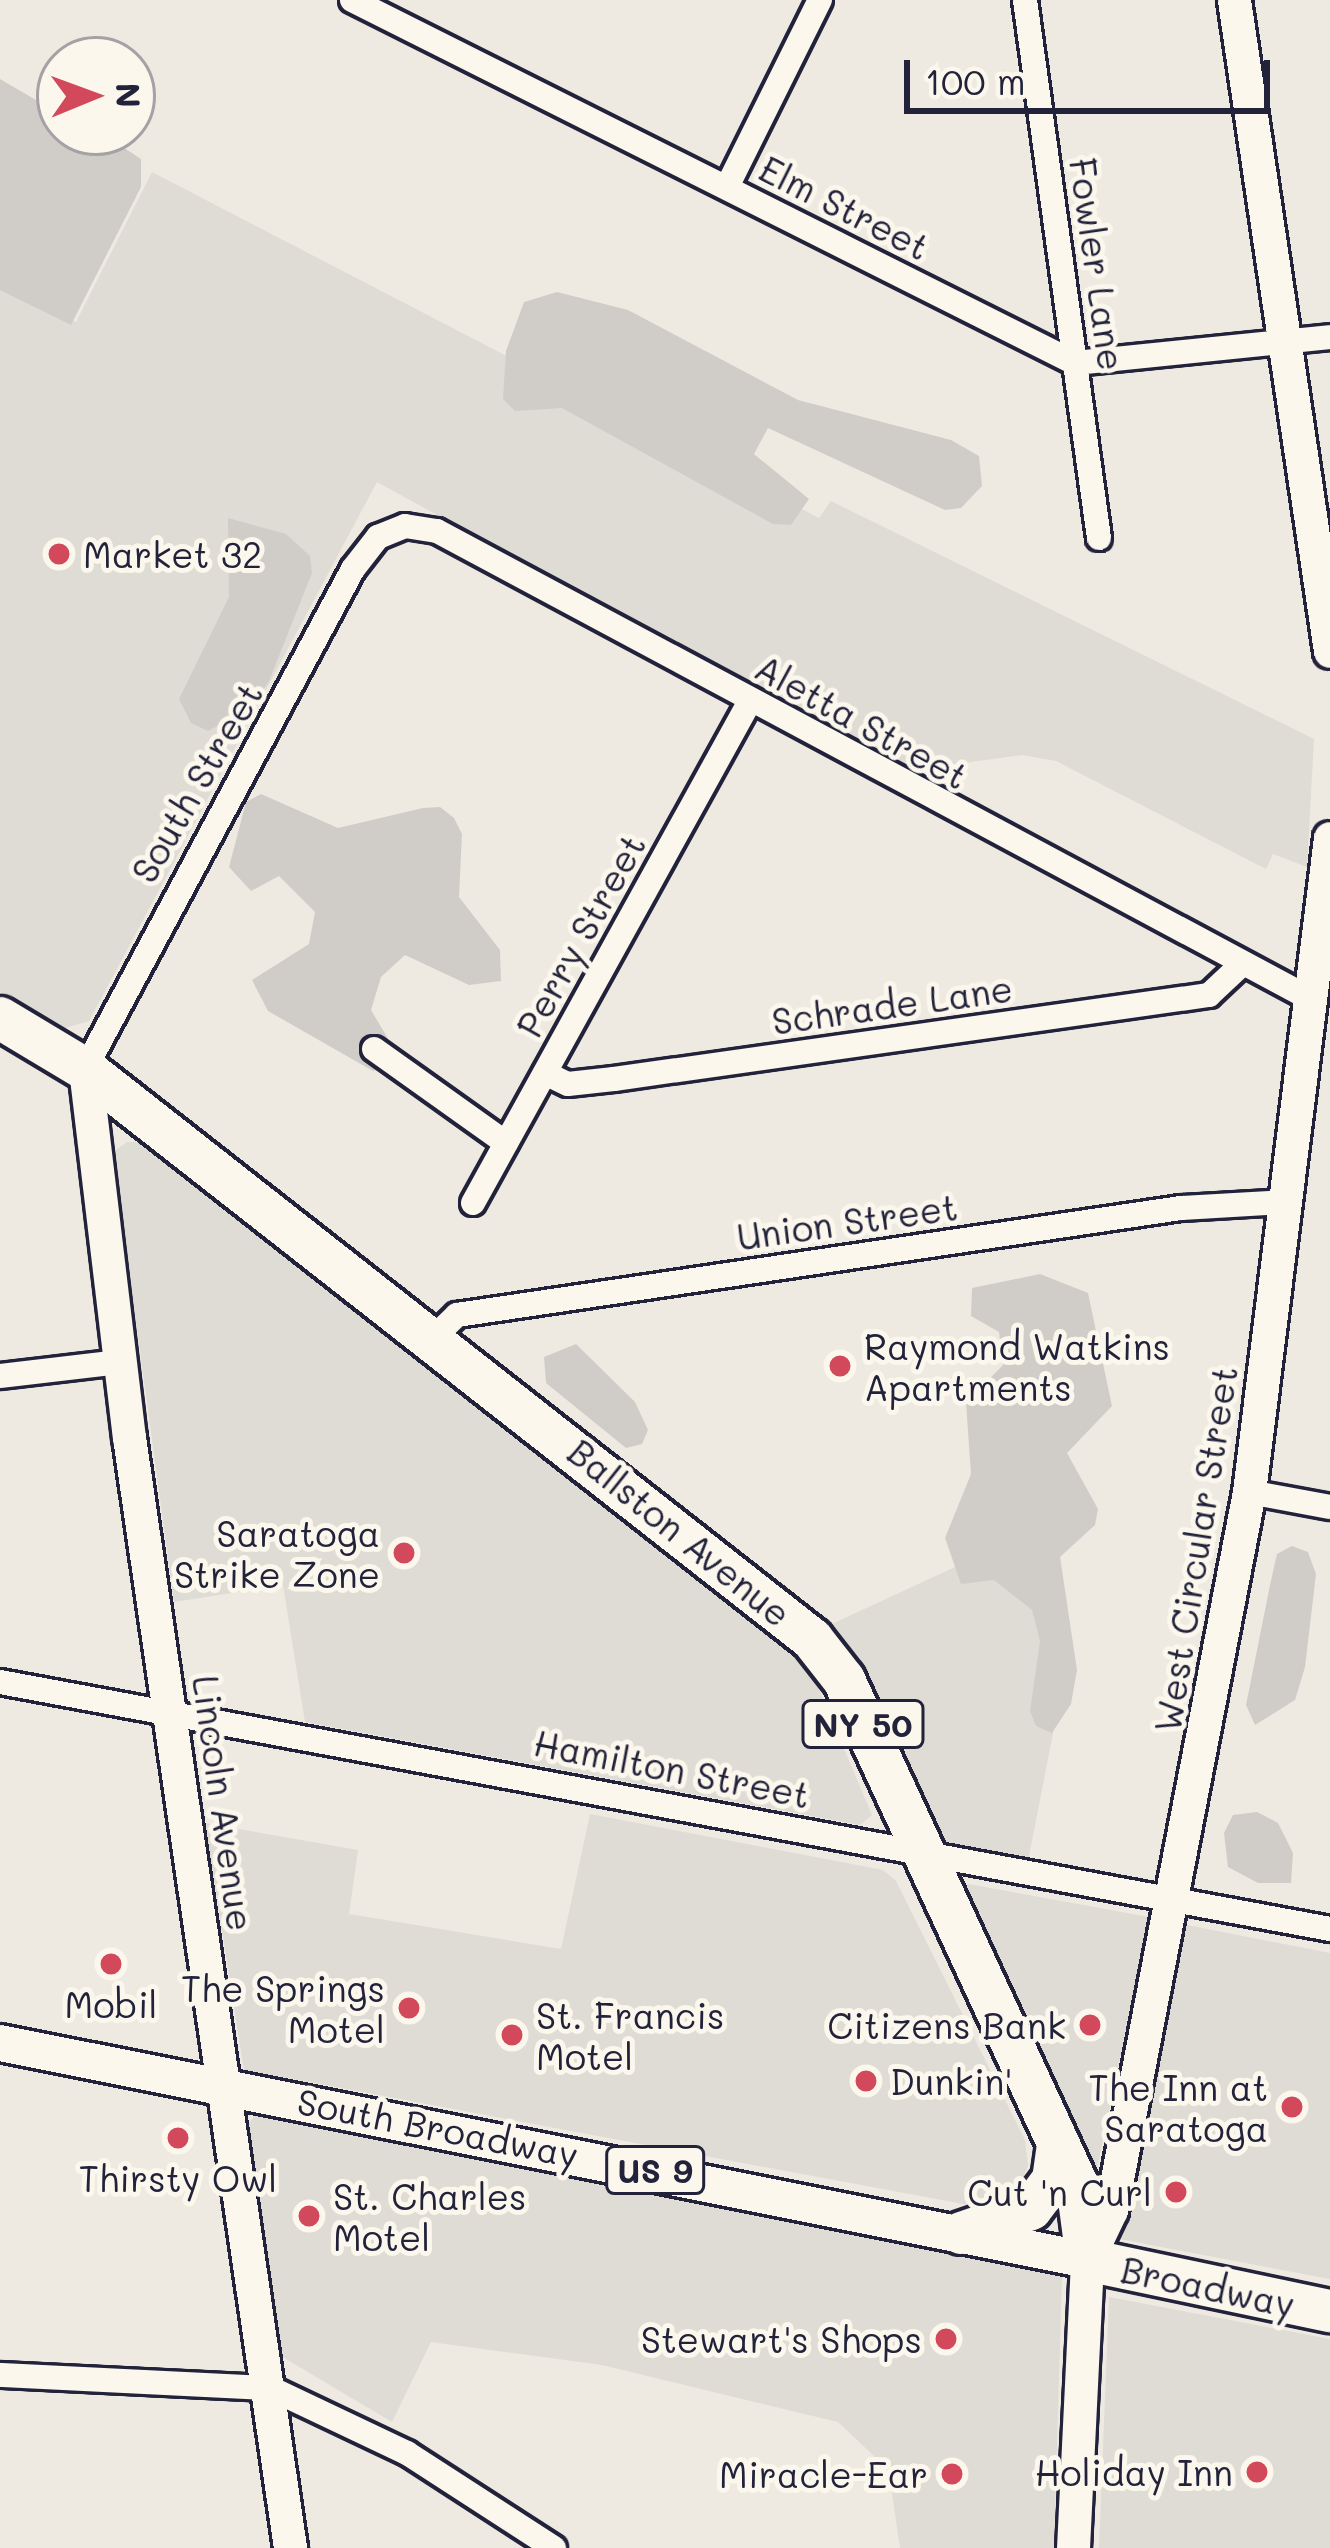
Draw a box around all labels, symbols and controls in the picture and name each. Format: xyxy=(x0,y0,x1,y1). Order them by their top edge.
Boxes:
north arrow xyxy=(36,36,156,156)
scale bar xyxy=(910,36,1276,110)
text: 100 m xyxy=(925,57,1026,104)
text: N xyxy=(108,83,151,108)
street label: Elm Street xyxy=(753,146,937,268)
street label: Fowler Lane xyxy=(1062,155,1134,373)
place label: Market 32 xyxy=(83,532,262,576)
marker: Market 32 xyxy=(46,541,72,567)
street label: Aletta Street xyxy=(748,645,976,797)
street label: South Street xyxy=(121,674,271,890)
street label: Perry Street xyxy=(506,826,654,1044)
street label: Schrade Lane xyxy=(769,966,1015,1042)
street label: Union Street xyxy=(734,1184,960,1258)
place label: Raymond Watkins Apartments xyxy=(864,1323,1170,1408)
marker: Raymond Watkins Apartments xyxy=(827,1353,853,1379)
street label: West Circular Street xyxy=(1145,1363,1245,1735)
street label: Ballston Avenue xyxy=(560,1429,800,1635)
place label: Saratoga Strike Zone xyxy=(174,1510,380,1595)
marker: Saratoga Strike Zone xyxy=(391,1540,417,1566)
street label: Lincoln Avenue xyxy=(185,1673,263,1933)
road number: NY 50 xyxy=(800,1697,926,1751)
street label: Hamilton Street xyxy=(530,1720,814,1816)
marker: Mobil xyxy=(98,1951,124,1977)
place label: The Springs Motel xyxy=(181,1965,385,2050)
place label: Mobil xyxy=(64,1982,158,2026)
place label: St. Francis Motel xyxy=(536,1992,725,2077)
marker: The Springs Motel xyxy=(396,1995,422,2021)
place label: Citizens Bank xyxy=(827,2003,1066,2047)
marker: Citizens Bank xyxy=(1077,2012,1103,2038)
marker: St. Francis Motel xyxy=(499,2022,525,2048)
place label: Dunkin' xyxy=(890,2059,1012,2103)
place label: The Inn at Saratoga xyxy=(1088,2064,1268,2149)
marker: Dunkin' xyxy=(853,2068,879,2094)
street label: South Broadway xyxy=(294,2079,582,2175)
marker: The Inn at Saratoga xyxy=(1279,2094,1305,2120)
marker: Thirsty Owl xyxy=(165,2125,191,2151)
road number: US 9 xyxy=(604,2143,706,2197)
place label: Thirsty Owl xyxy=(79,2156,277,2200)
place label: Cut 'n Curl xyxy=(967,2170,1152,2214)
place label: St. Charles Motel xyxy=(333,2173,527,2258)
marker: Cut 'n Curl xyxy=(1163,2179,1189,2205)
marker: St. Charles Motel xyxy=(296,2203,322,2229)
street label: Broadway xyxy=(1117,2247,1299,2325)
place label: Stewart's Shops xyxy=(641,2317,922,2361)
marker: Stewart's Shops xyxy=(933,2326,959,2352)
place label: Holiday Inn xyxy=(1035,2450,1233,2494)
place label: Miracle-Ear xyxy=(719,2452,928,2496)
marker: Holiday Inn xyxy=(1244,2459,1270,2485)
marker: Miracle-Ear xyxy=(939,2461,965,2487)

